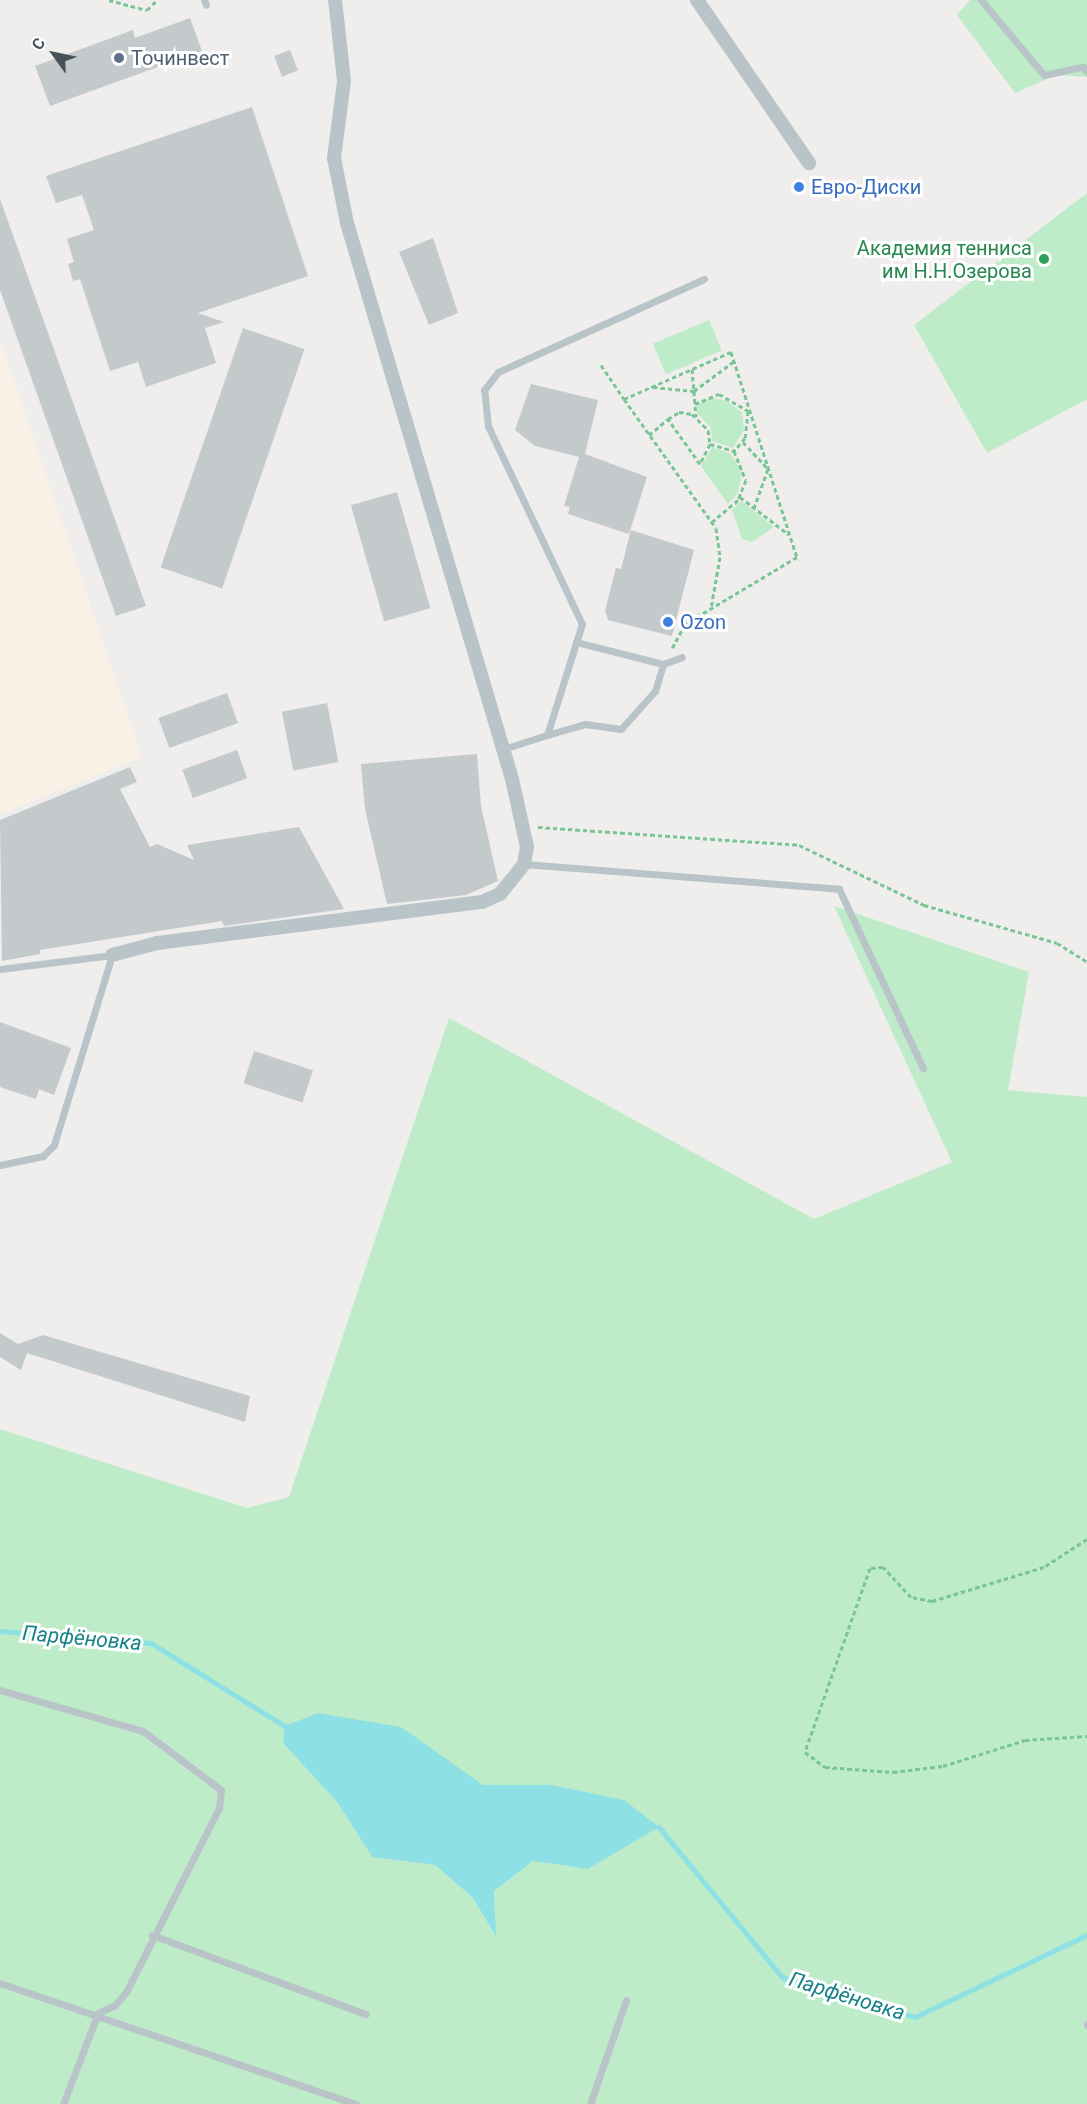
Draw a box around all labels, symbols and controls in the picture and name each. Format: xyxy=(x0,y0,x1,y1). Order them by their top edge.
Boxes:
north arrow xyxy=(24,24,84,84)
text: С xyxy=(28,34,49,53)
place label: Точинвест xyxy=(131,46,229,70)
marker: Точинвест xyxy=(112,51,126,65)
place label: Евро-Диски xyxy=(811,175,921,199)
marker: Евро-Диски xyxy=(792,180,806,194)
place label: Академия тенниса им Н.Н.Озерова xyxy=(857,236,1032,283)
marker: Академия тенниса им Н.Н.Озерова xyxy=(1037,252,1051,266)
place label: Ozon xyxy=(680,610,726,634)
marker: Ozon xyxy=(661,615,675,629)
water label: Парфёновка xyxy=(21,1620,143,1656)
water label: Парфёновка xyxy=(786,1966,908,2026)

